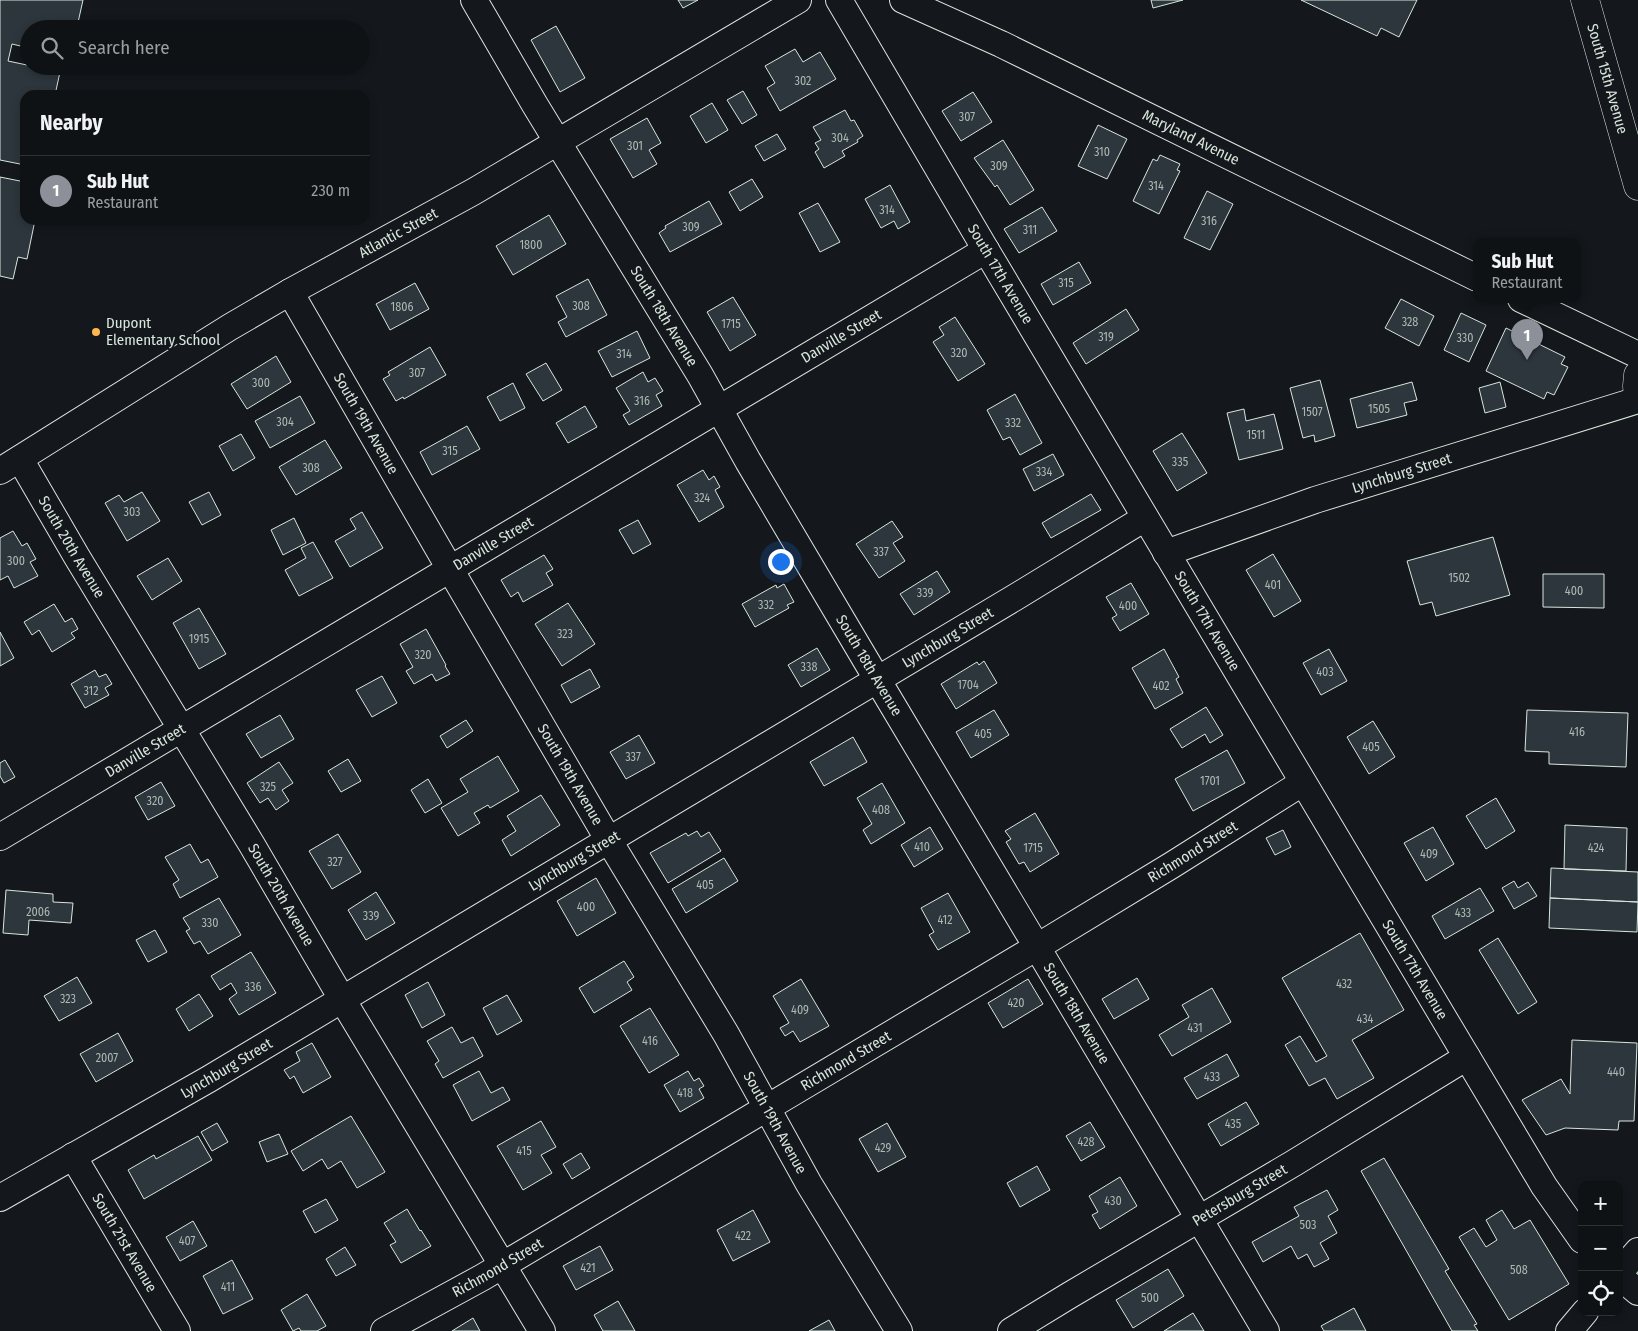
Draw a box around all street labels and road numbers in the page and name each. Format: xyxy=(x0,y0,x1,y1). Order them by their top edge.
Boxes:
street label: South 15th Avenue xyxy=(1583,22,1632,136)
street label: Maryland Avenue xyxy=(1139,106,1242,169)
street label: Atlantic Street xyxy=(355,204,441,262)
street label: South 17th Avenue xyxy=(964,221,1037,327)
street label: South 18th Avenue xyxy=(627,263,702,370)
street label: Danville Street xyxy=(798,305,885,367)
street label: South 19th Avenue xyxy=(330,370,402,478)
street label: Lynchburg Street xyxy=(1350,449,1454,497)
street label: South 20th Avenue xyxy=(34,493,109,601)
street label: Danville Street xyxy=(450,513,537,574)
street label: South 17th Avenue xyxy=(1171,568,1244,674)
street label: Lynchburg Street xyxy=(899,603,997,672)
street label: South 18th Avenue xyxy=(832,612,906,719)
street label: Danville Street xyxy=(102,720,189,781)
street label: South 19th Avenue xyxy=(534,721,607,828)
street label: Richmond Street xyxy=(1145,817,1241,887)
street label: Lynchburg Street xyxy=(525,827,623,895)
street label: South 20th Avenue xyxy=(244,840,318,949)
street label: South 17th Avenue xyxy=(1378,917,1452,1023)
street label: South 18th Avenue xyxy=(1039,960,1114,1067)
street label: Richmond Street xyxy=(797,1027,894,1095)
street label: Lynchburg Street xyxy=(178,1034,276,1102)
street label: South 19th Avenue xyxy=(740,1068,811,1177)
street label: Petersburg Street xyxy=(1189,1160,1290,1230)
street label: South 21st Avenue xyxy=(88,1190,161,1295)
street label: Richmond Street xyxy=(449,1234,546,1301)

